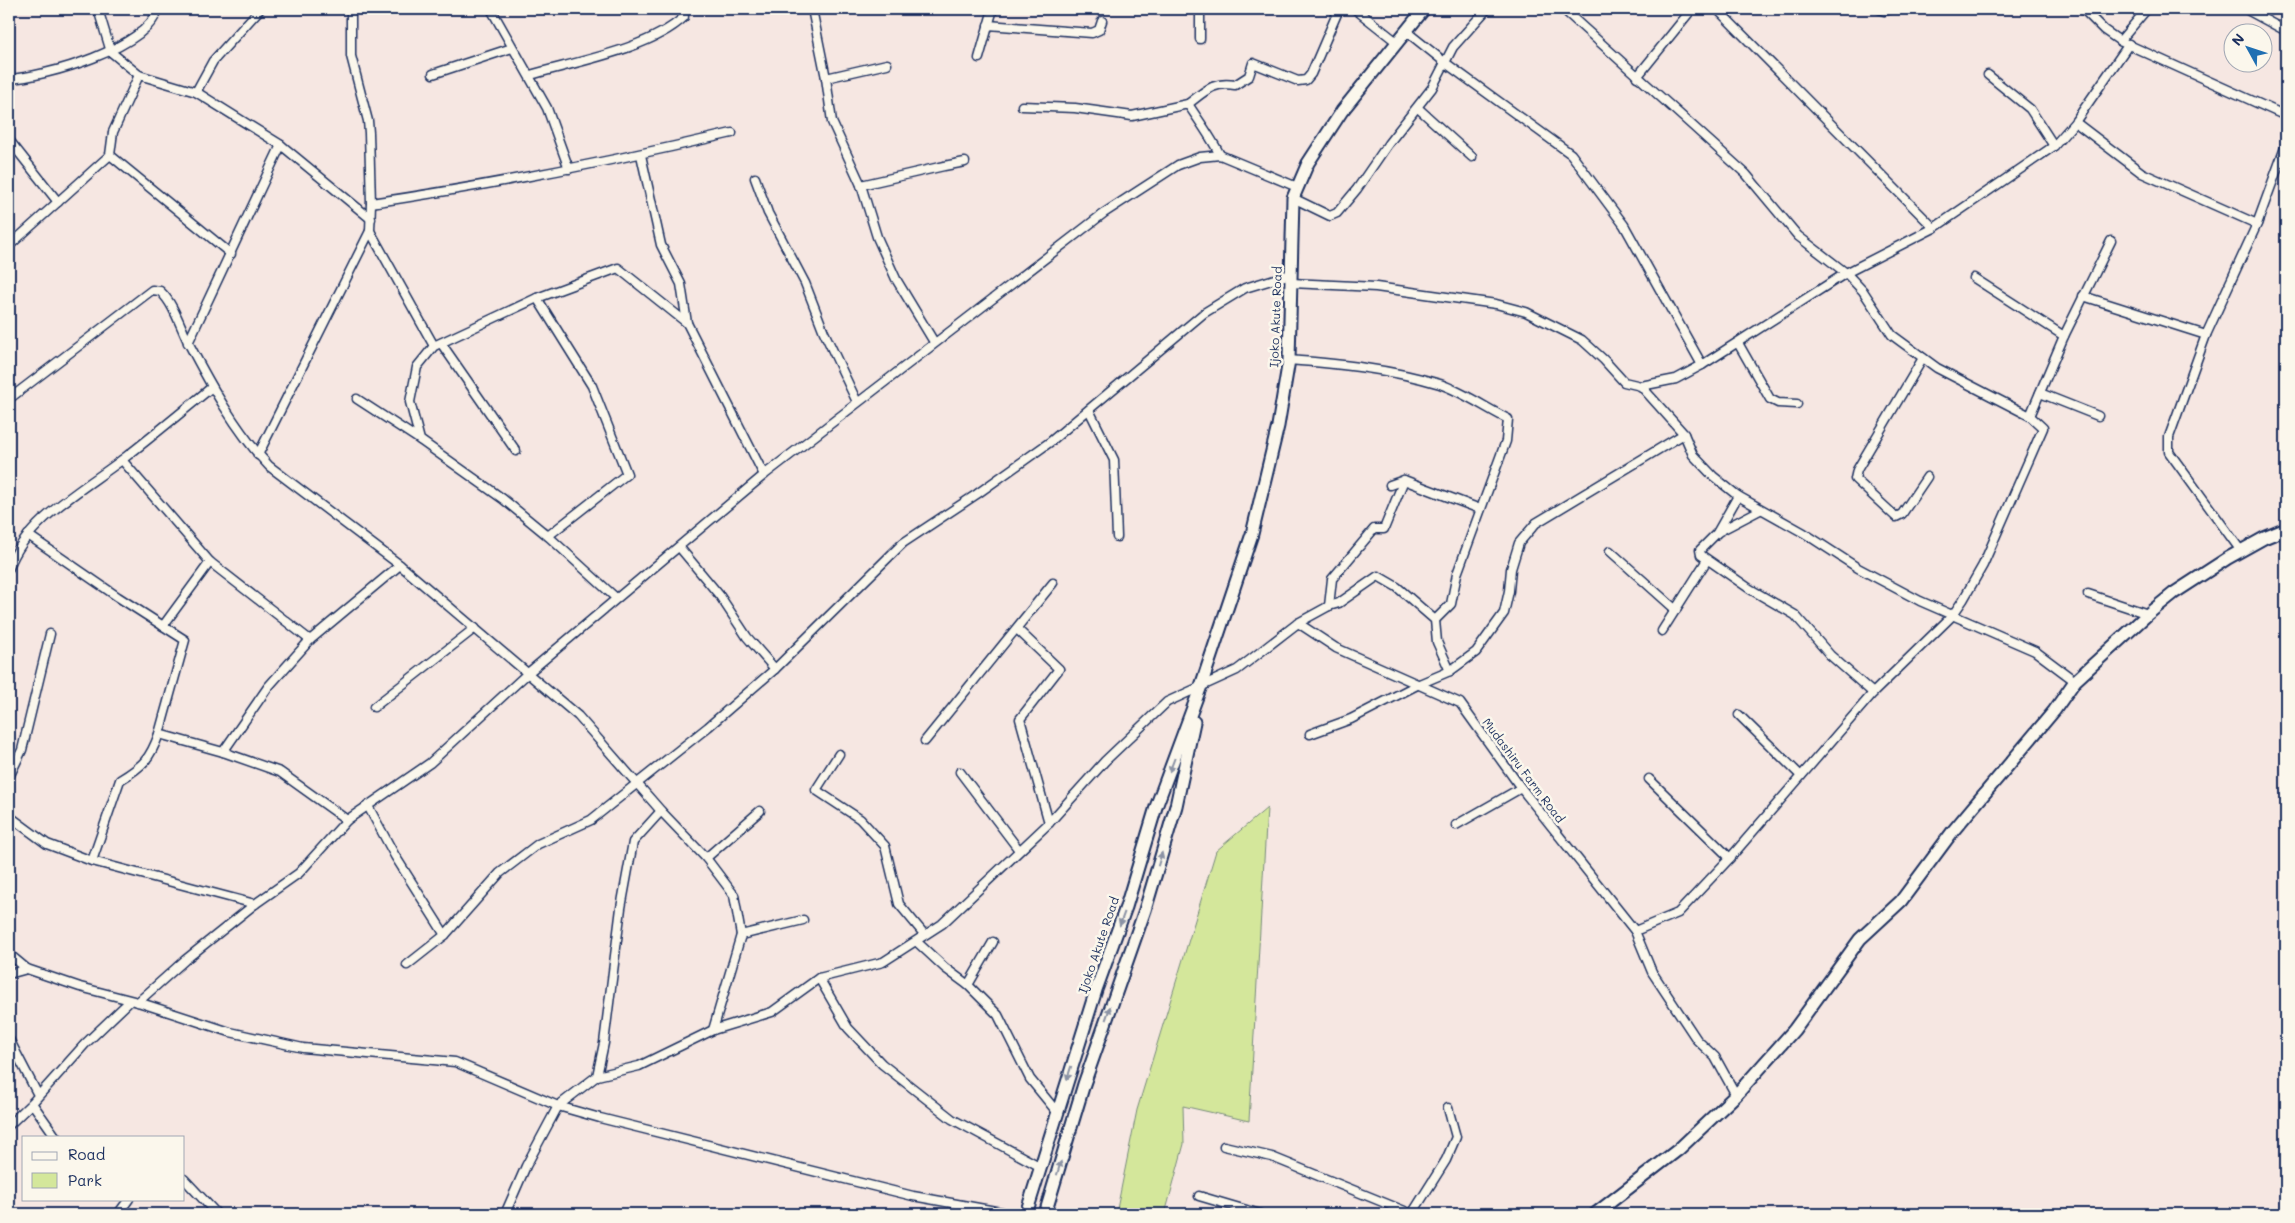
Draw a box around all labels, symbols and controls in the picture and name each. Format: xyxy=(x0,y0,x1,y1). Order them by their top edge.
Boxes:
north arrow xyxy=(2222,22,2272,72)
text: N xyxy=(2227,29,2248,50)
street label: Ijoko Akute Road xyxy=(1265,266,1285,368)
street label: Mudashiru Farm Road xyxy=(1479,714,1569,826)
one-way arrow xyxy=(1168,758,1176,773)
one-way arrow xyxy=(1157,851,1165,866)
street label: Ijoko Akute Road xyxy=(1074,894,1122,996)
one-way arrow xyxy=(1118,912,1125,927)
one-way arrow xyxy=(1104,1005,1112,1020)
one-way arrow xyxy=(1065,1066,1073,1081)
legend xyxy=(22,1136,185,1200)
text: Road xyxy=(68,1144,105,1164)
one-way arrow xyxy=(1055,1160,1063,1175)
text: Park xyxy=(68,1170,102,1190)

